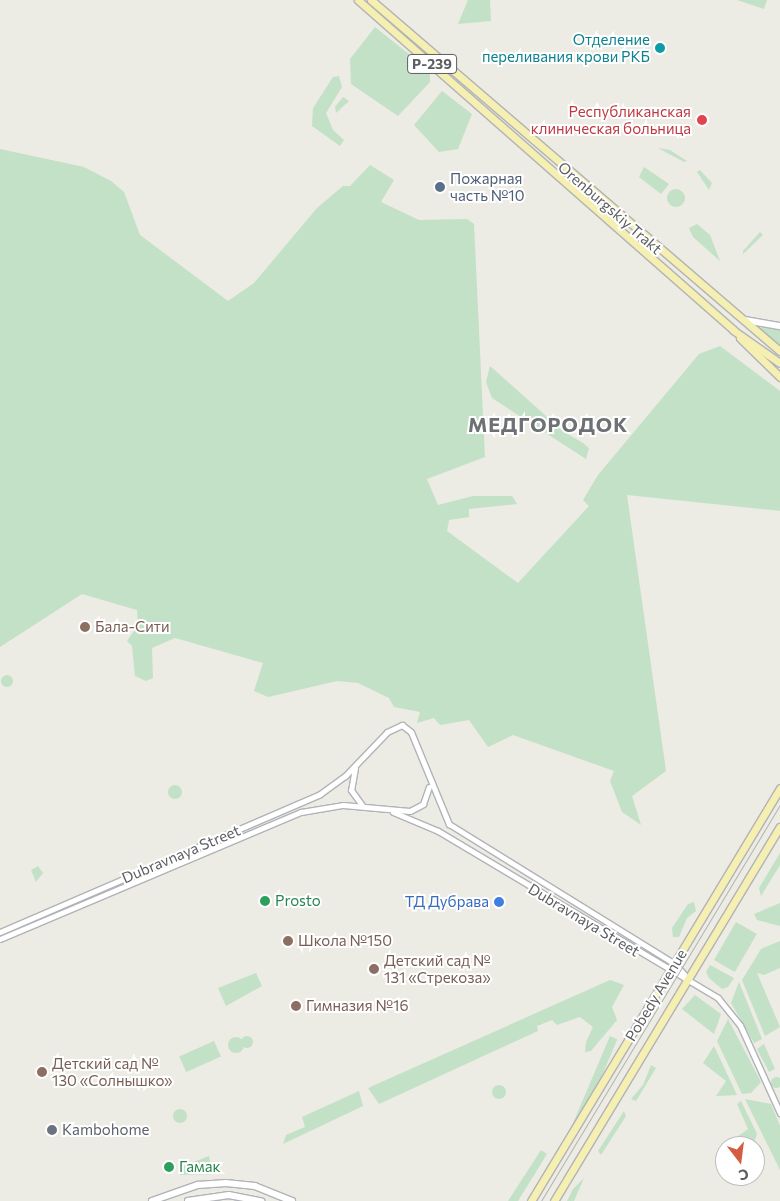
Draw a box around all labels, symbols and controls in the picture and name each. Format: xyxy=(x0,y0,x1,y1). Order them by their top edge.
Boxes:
place label: Отделение переливания крови РКБ xyxy=(482,30,650,65)
marker: Отделение переливания крови РКБ xyxy=(654,42,666,54)
road number: Р-239 xyxy=(407,52,457,76)
place label: Республиканская клиническая больница xyxy=(531,102,691,137)
marker: Республиканская клиническая больница xyxy=(695,113,709,127)
street label: Orenburgskiy Trakt xyxy=(554,158,666,258)
place label: Пожарная часть №10 xyxy=(450,169,525,204)
marker: Пожарная часть №10 xyxy=(434,181,446,193)
district label: МЕДГОРОДОК xyxy=(467,412,629,436)
place label: Бала-Сити xyxy=(95,618,169,636)
marker: Бала-Сити xyxy=(79,621,91,633)
street label: Dubravnaya Street xyxy=(119,821,243,887)
street label: Dubravnaya Street xyxy=(525,880,643,960)
place label: Prosto xyxy=(275,892,321,910)
place label: ТД Дубрава xyxy=(405,893,489,911)
marker: Prosto xyxy=(259,895,271,907)
marker: ТД Дубрава xyxy=(493,896,505,908)
place label: Школа №150 xyxy=(298,932,392,950)
marker: Школа №150 xyxy=(282,935,294,947)
street label: Pobedy Avenue xyxy=(621,946,691,1044)
place label: Детский сад № 131 «Стрекоза» xyxy=(384,951,491,986)
marker: Детский сад № 131 «Стрекоза» xyxy=(368,963,380,975)
place label: Гимназия №16 xyxy=(306,997,409,1015)
marker: Гимназия №16 xyxy=(290,1000,302,1012)
place label: Детский сад № 130 «Солнышко» xyxy=(52,1054,173,1089)
marker: Детский сад № 130 «Солнышко» xyxy=(36,1066,48,1078)
place label: Kambohome xyxy=(62,1121,149,1139)
marker: Kambohome xyxy=(46,1124,58,1136)
north arrow xyxy=(715,1136,765,1186)
place label: Гамак xyxy=(179,1158,220,1176)
marker: Гамак xyxy=(163,1161,175,1173)
text: С xyxy=(737,1166,751,1184)

